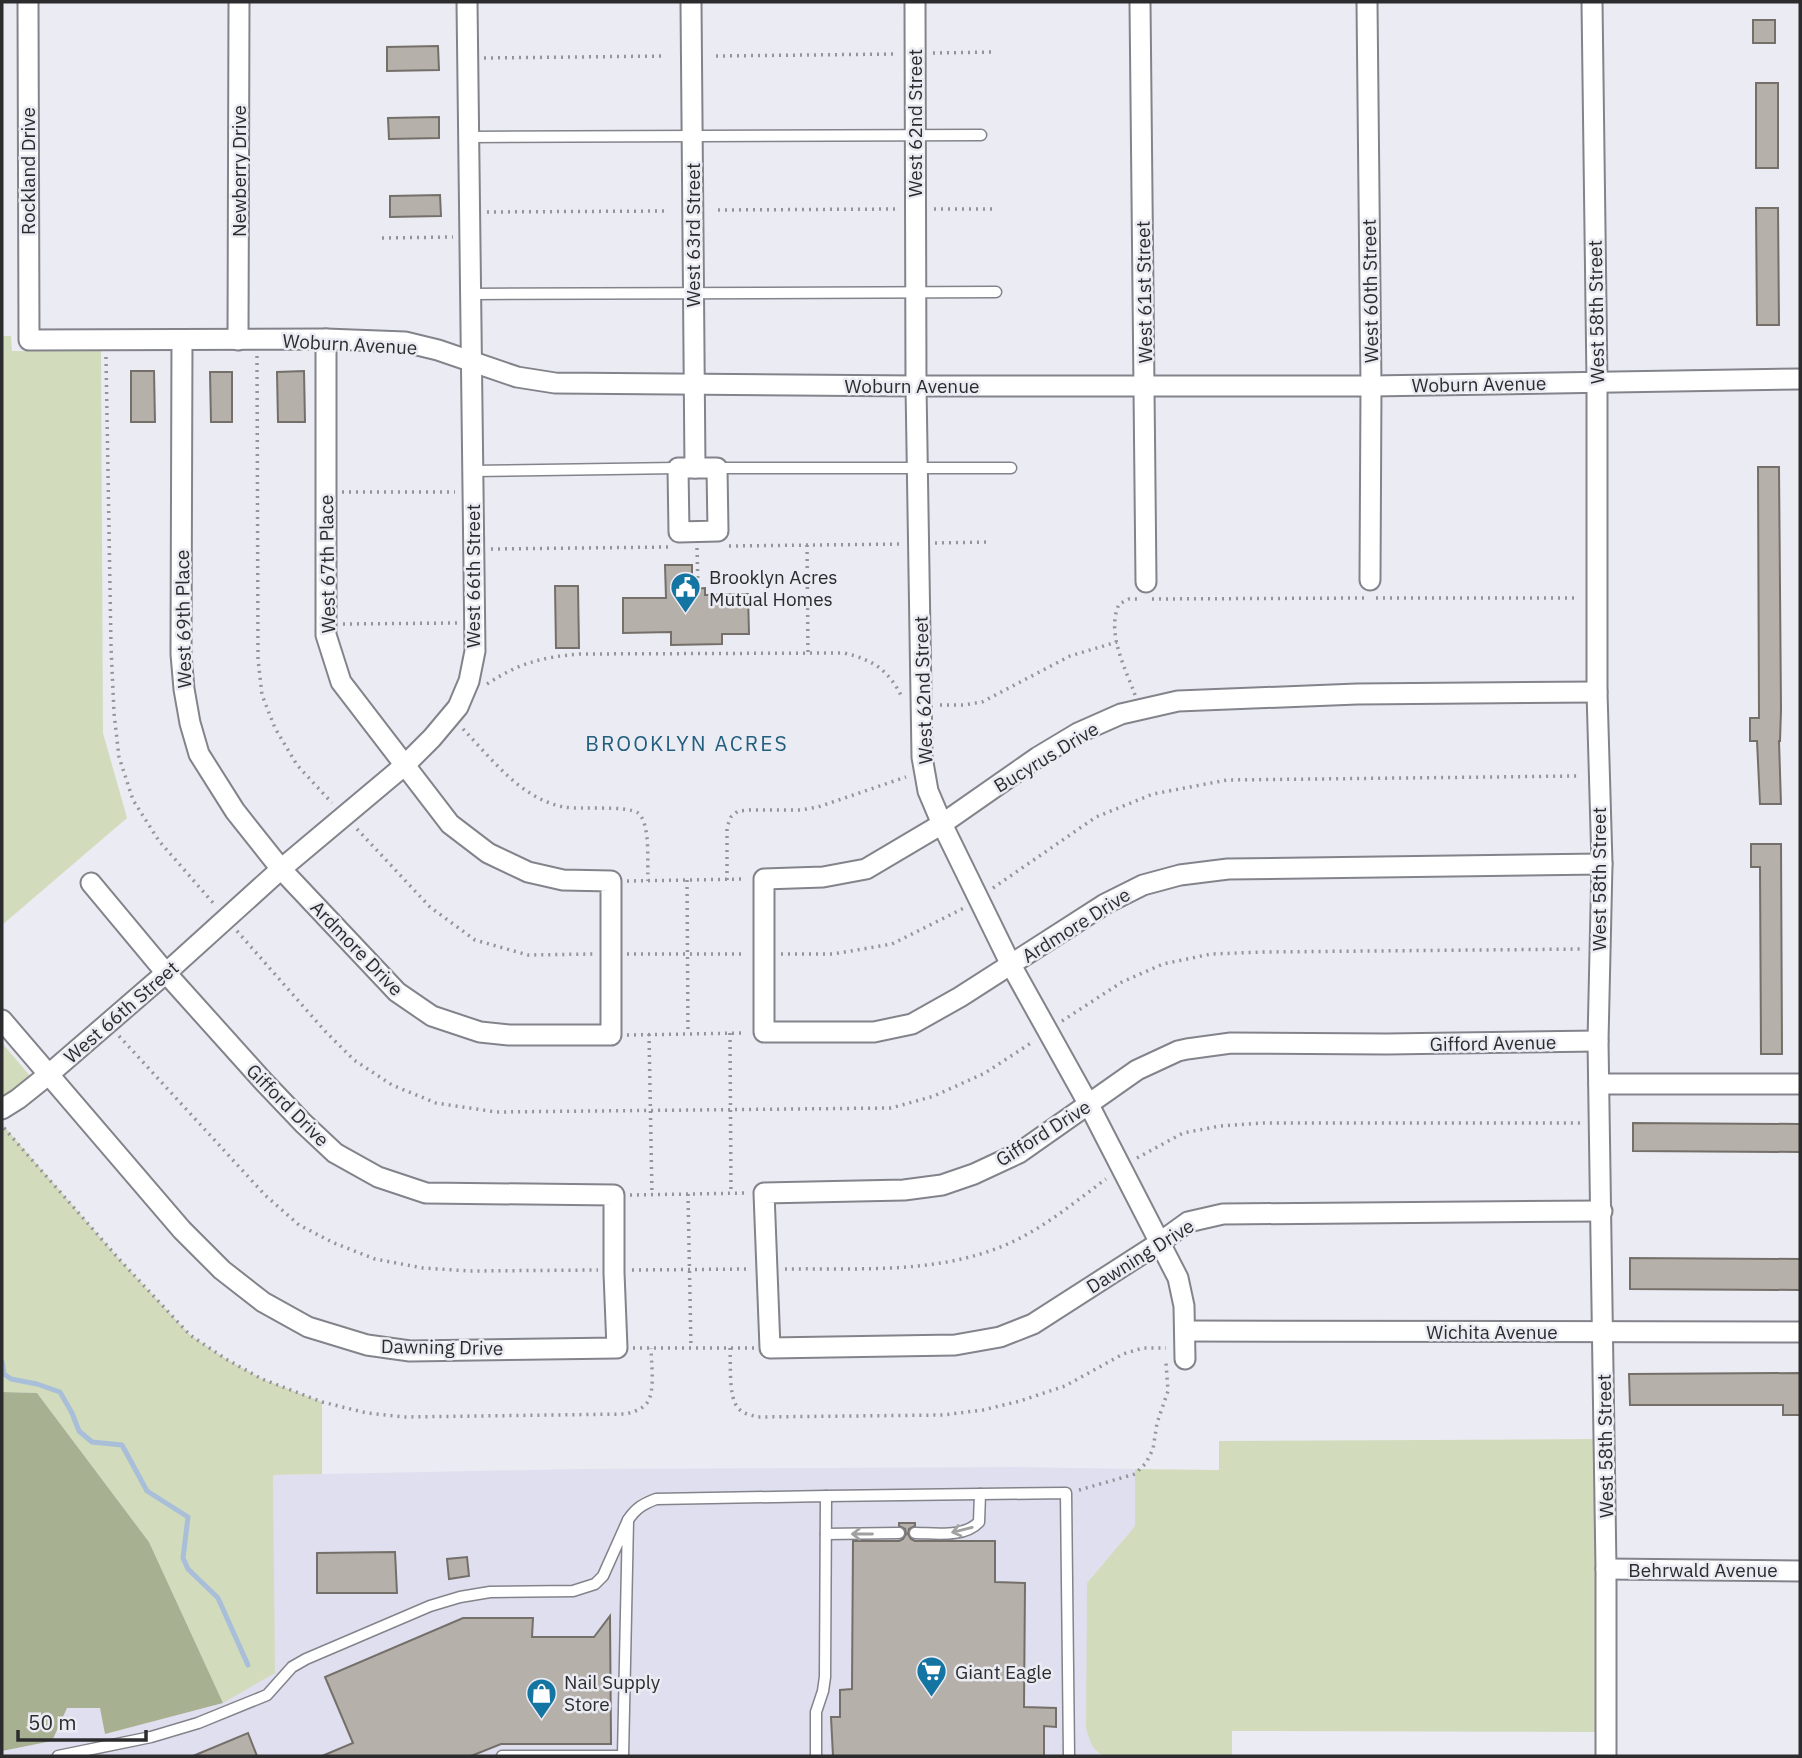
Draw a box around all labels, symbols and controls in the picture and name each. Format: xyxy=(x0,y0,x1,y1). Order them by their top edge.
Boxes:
street label: West 62nd Street xyxy=(903,49,927,197)
street label: Newberry Drive xyxy=(227,105,251,237)
street label: Rockland Drive xyxy=(16,107,40,235)
street label: West 63rd Street xyxy=(681,163,705,307)
street label: West 60th Street xyxy=(1357,219,1383,363)
street label: West 61st Street xyxy=(1131,221,1157,363)
street label: West 58th Street xyxy=(1583,240,1609,384)
street label: Woburn Avenue xyxy=(282,328,418,360)
street label: Woburn Avenue xyxy=(1411,371,1547,397)
street label: Woburn Avenue xyxy=(845,374,979,398)
street label: West 67th Place xyxy=(314,494,340,634)
street label: West 66th Street xyxy=(461,504,485,648)
street label: West 69th Place xyxy=(170,549,196,689)
place label: Brooklyn Acres Mutual Homes xyxy=(709,565,838,611)
public building icon: Brooklyn Acres Mutual Homes xyxy=(669,571,703,615)
street label: West 62nd Street xyxy=(908,615,938,765)
street label: Bucyrus Drive xyxy=(989,716,1103,798)
district label: BROOKLYN ACRES xyxy=(585,729,789,757)
street label: West 58th Street xyxy=(1587,807,1611,951)
street label: Ardmore Drive xyxy=(1017,882,1135,968)
street label: Ardmore Drive xyxy=(306,895,408,1001)
street label: West 66th Street xyxy=(59,956,183,1068)
street label: Gifford Avenue xyxy=(1429,1030,1557,1056)
street label: Gifford Drive xyxy=(242,1059,334,1151)
street label: Gifford Drive xyxy=(991,1094,1095,1172)
street label: Dawning Drive xyxy=(1082,1213,1198,1299)
street label: Wichita Avenue xyxy=(1426,1320,1558,1344)
street label: Dawning Drive xyxy=(381,1334,503,1360)
street label: West 58th Street xyxy=(1592,1374,1618,1518)
one-way arrow xyxy=(951,1524,974,1537)
one-way arrow xyxy=(851,1527,874,1541)
street label: Behrwald Avenue xyxy=(1628,1558,1778,1582)
supermarket icon: Giant Eagle xyxy=(915,1655,949,1699)
place label: Giant Eagle xyxy=(955,1660,1052,1684)
place label: Nail Supply Store xyxy=(564,1670,661,1716)
shop icon: Nail Supply Store xyxy=(524,1676,558,1720)
scale bar xyxy=(18,1698,145,1742)
text: 50 m xyxy=(28,1708,77,1736)

